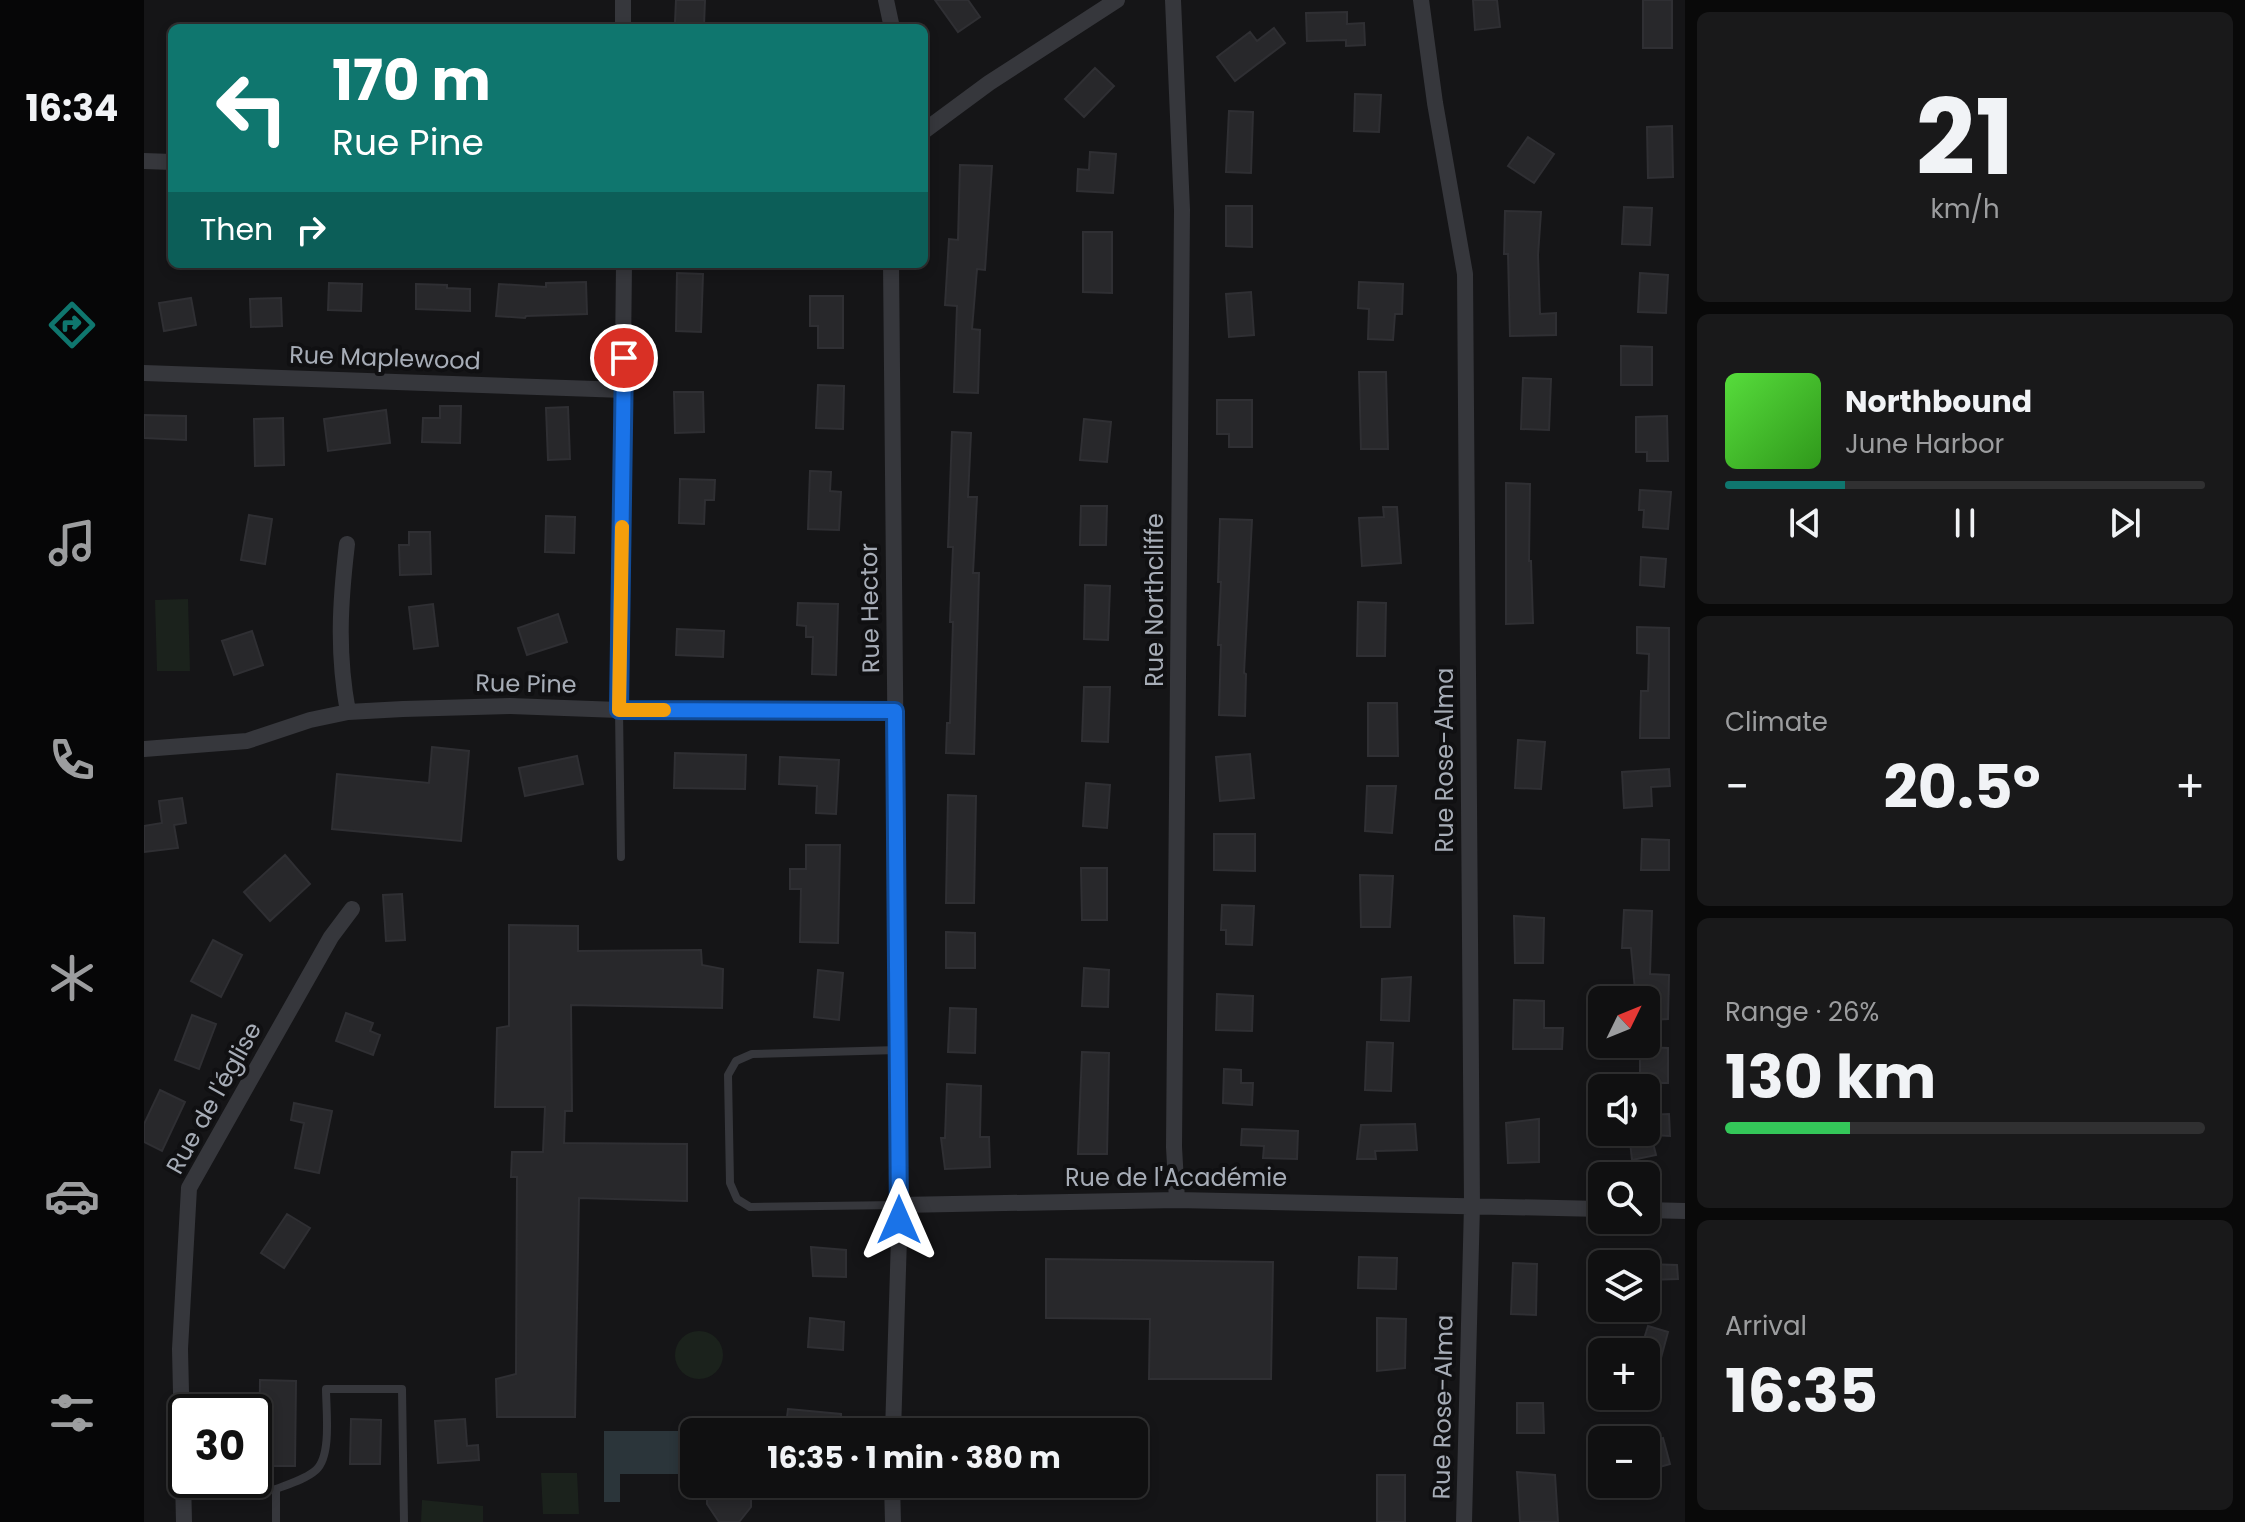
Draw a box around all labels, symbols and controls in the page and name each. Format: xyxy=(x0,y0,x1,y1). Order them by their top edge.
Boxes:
text: 170 m xyxy=(332,41,491,120)
icon: left xyxy=(200,56,304,160)
text: 21 xyxy=(1916,65,2014,210)
text: 16:34 xyxy=(26,83,118,134)
text: Rue Pine xyxy=(332,117,484,168)
text: km/h xyxy=(1930,191,2000,227)
text: Then xyxy=(200,208,273,251)
icon: right xyxy=(289,208,333,252)
icon: directions xyxy=(44,297,100,353)
pin xyxy=(590,324,658,392)
icon: arrive xyxy=(602,336,646,380)
street label: Rue Maplewood xyxy=(289,338,481,377)
text: Northbound xyxy=(1845,380,2032,423)
text: June Harbor xyxy=(1845,426,2004,462)
icon: previous xyxy=(1783,501,1827,545)
icon: pause xyxy=(1943,501,1987,545)
icon: next xyxy=(2103,501,2147,545)
street label: Rue Northcliffe xyxy=(1138,513,1171,687)
icon: music xyxy=(44,515,100,571)
street label: Rue Hector xyxy=(852,543,887,673)
street label: Rue Pine xyxy=(475,666,577,701)
street label: Rue Rose-Alma xyxy=(1428,668,1461,852)
text: Climate xyxy=(1725,704,1828,740)
icon: phone xyxy=(44,732,100,788)
text: 20.5° xyxy=(1884,745,2041,829)
text: − xyxy=(1725,756,1749,817)
text: + xyxy=(2175,756,2205,817)
icon: climate xyxy=(44,950,100,1006)
north arrow xyxy=(1588,986,1660,1058)
map controls xyxy=(1588,986,1660,1498)
text: Range · 26% xyxy=(1725,994,1879,1030)
street label: Rue de l'église xyxy=(158,1016,269,1180)
text: 130 km xyxy=(1725,1035,1936,1119)
button: sound xyxy=(1588,1074,1660,1146)
street label: Rue de l'Académie xyxy=(1065,1161,1287,1194)
button: search xyxy=(1588,1162,1660,1234)
icon: car xyxy=(44,1168,100,1224)
position arrow xyxy=(857,1178,941,1262)
button: layers xyxy=(1588,1250,1660,1322)
text: Arrival xyxy=(1725,1308,1807,1344)
street label: Rue Rose-Alma xyxy=(1424,1314,1461,1500)
button: + xyxy=(1588,1338,1660,1410)
text: 16:35 xyxy=(1725,1349,1878,1433)
icon: filters xyxy=(44,1385,100,1441)
speed limit sign: 30 xyxy=(168,1394,272,1498)
button: − xyxy=(1588,1426,1660,1498)
text: 16:35 · 1 min · 380 m xyxy=(767,1436,1061,1479)

